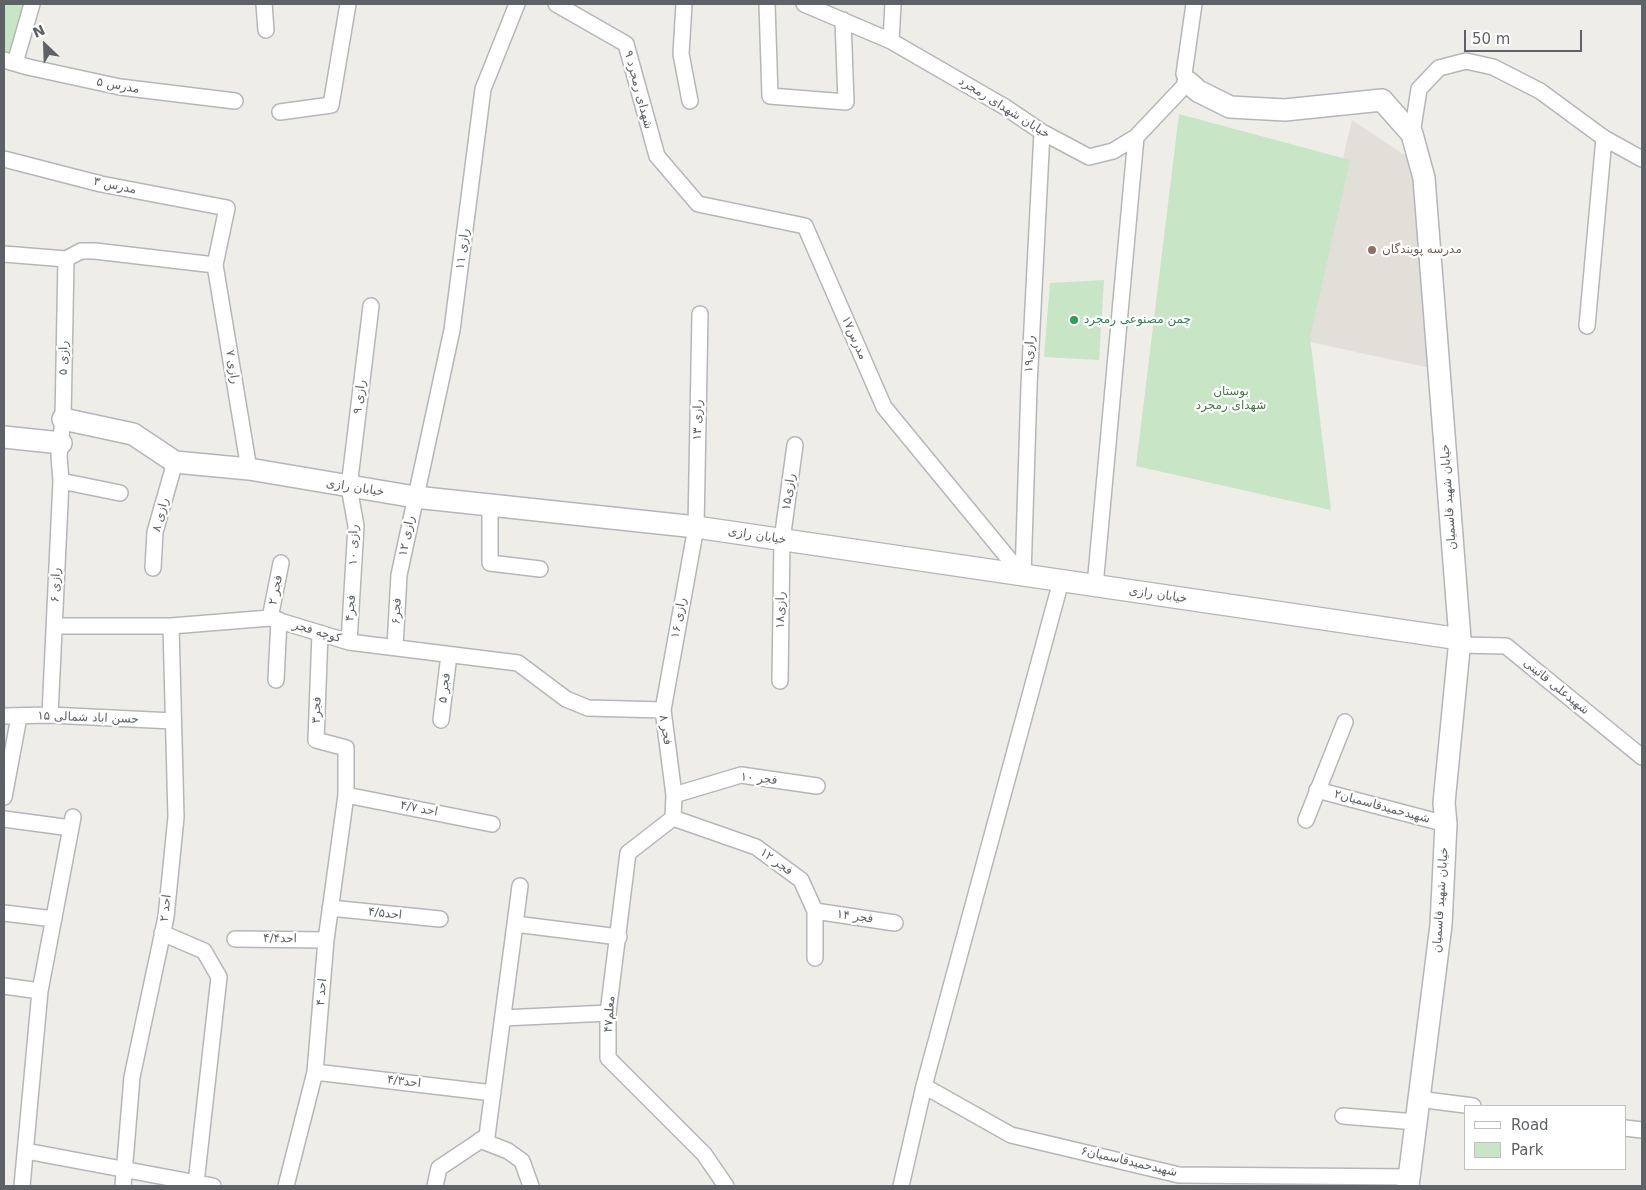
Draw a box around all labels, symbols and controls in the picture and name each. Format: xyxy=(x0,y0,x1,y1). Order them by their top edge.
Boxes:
north arrow xyxy=(20,20,70,70)
scale bar xyxy=(1466,20,1584,52)
text: N xyxy=(30,22,48,41)
text: 50 m xyxy=(1472,30,1510,48)
street label: شهدای رمجرد ۹ xyxy=(621,49,655,131)
street label: خیابان شهدای رمجرد xyxy=(956,74,1052,142)
street label: مدرس ۵ xyxy=(95,75,141,97)
street label: مدرس ۳ xyxy=(92,174,138,198)
street label: رازی ۱۱ xyxy=(453,228,473,270)
place label: مدرسه پویندگان xyxy=(1382,243,1462,257)
marker: مدرسه پویندگان xyxy=(1366,244,1378,256)
place label: چمن مصنوعی رمجرد xyxy=(1084,313,1191,327)
street label: مدرس۱۷ xyxy=(838,314,870,362)
marker: چمن مصنوعی رمجرد xyxy=(1068,314,1080,326)
street label: رازی۱۹ xyxy=(1022,335,1038,373)
street label: رازی ۵ xyxy=(56,341,72,375)
street label: رازی ۷ xyxy=(222,349,242,385)
street label: رازی ۹ xyxy=(351,379,369,415)
park label: بوستان شهدای رمجرد xyxy=(1196,385,1266,413)
street label: رازی ۱۳ xyxy=(690,399,706,441)
street label: خیابان شهید قاسمیان xyxy=(1438,444,1460,550)
street label: رازی۱۵ xyxy=(779,473,799,511)
street label: خیابان رازی xyxy=(325,476,385,500)
street label: رازی ۸ xyxy=(150,496,172,534)
street label: رازی ۱۲ xyxy=(396,514,418,558)
street label: رازی ۱۰ xyxy=(346,524,362,566)
street label: خیابان رازی xyxy=(727,524,787,548)
street label: رازی ۶ xyxy=(48,567,64,603)
street label: فجر ۲ xyxy=(266,574,286,606)
street label: خیابان رازی xyxy=(1128,584,1188,606)
street label: رازی۱۸ xyxy=(773,591,789,629)
street label: فجر۴ xyxy=(343,594,359,622)
street label: فجر۶ xyxy=(389,597,405,625)
street label: رازی ۱۶ xyxy=(668,597,690,639)
street label: کوچه فجر xyxy=(291,618,343,646)
street label: شهیدعلی قائینی xyxy=(1520,656,1592,718)
street label: فجر ۵ xyxy=(436,672,454,704)
street label: فجر۳ xyxy=(309,696,325,724)
street label: حسن اباد شمالی ۱۵ xyxy=(37,709,139,727)
street label: فجر ۸ xyxy=(656,714,674,746)
street label: فجر ۱۰ xyxy=(740,770,778,788)
street label: شهیدحمیدقاسمیان۲ xyxy=(1332,787,1432,827)
street label: احد ۴/۷ xyxy=(399,798,439,820)
street label: فجر ۱۲ xyxy=(757,845,795,879)
street label: خیابان شهید قاسمیان xyxy=(1430,847,1452,953)
street label: احد ۲ xyxy=(157,894,175,922)
street label: احد۴/۵ xyxy=(367,905,403,923)
street label: فجر ۱۴ xyxy=(836,907,874,927)
street label: احد۴/۴ xyxy=(263,932,297,946)
street label: احد ۴ xyxy=(314,978,330,1006)
street label: معلم۴۷ xyxy=(602,995,618,1033)
street label: احد۴/۳ xyxy=(386,1073,422,1091)
legend xyxy=(1464,1105,1626,1170)
text: Road xyxy=(1511,1116,1549,1134)
text: Park xyxy=(1511,1141,1543,1159)
street label: شهیدحمیدقاسمیان۶ xyxy=(1079,1144,1179,1180)

